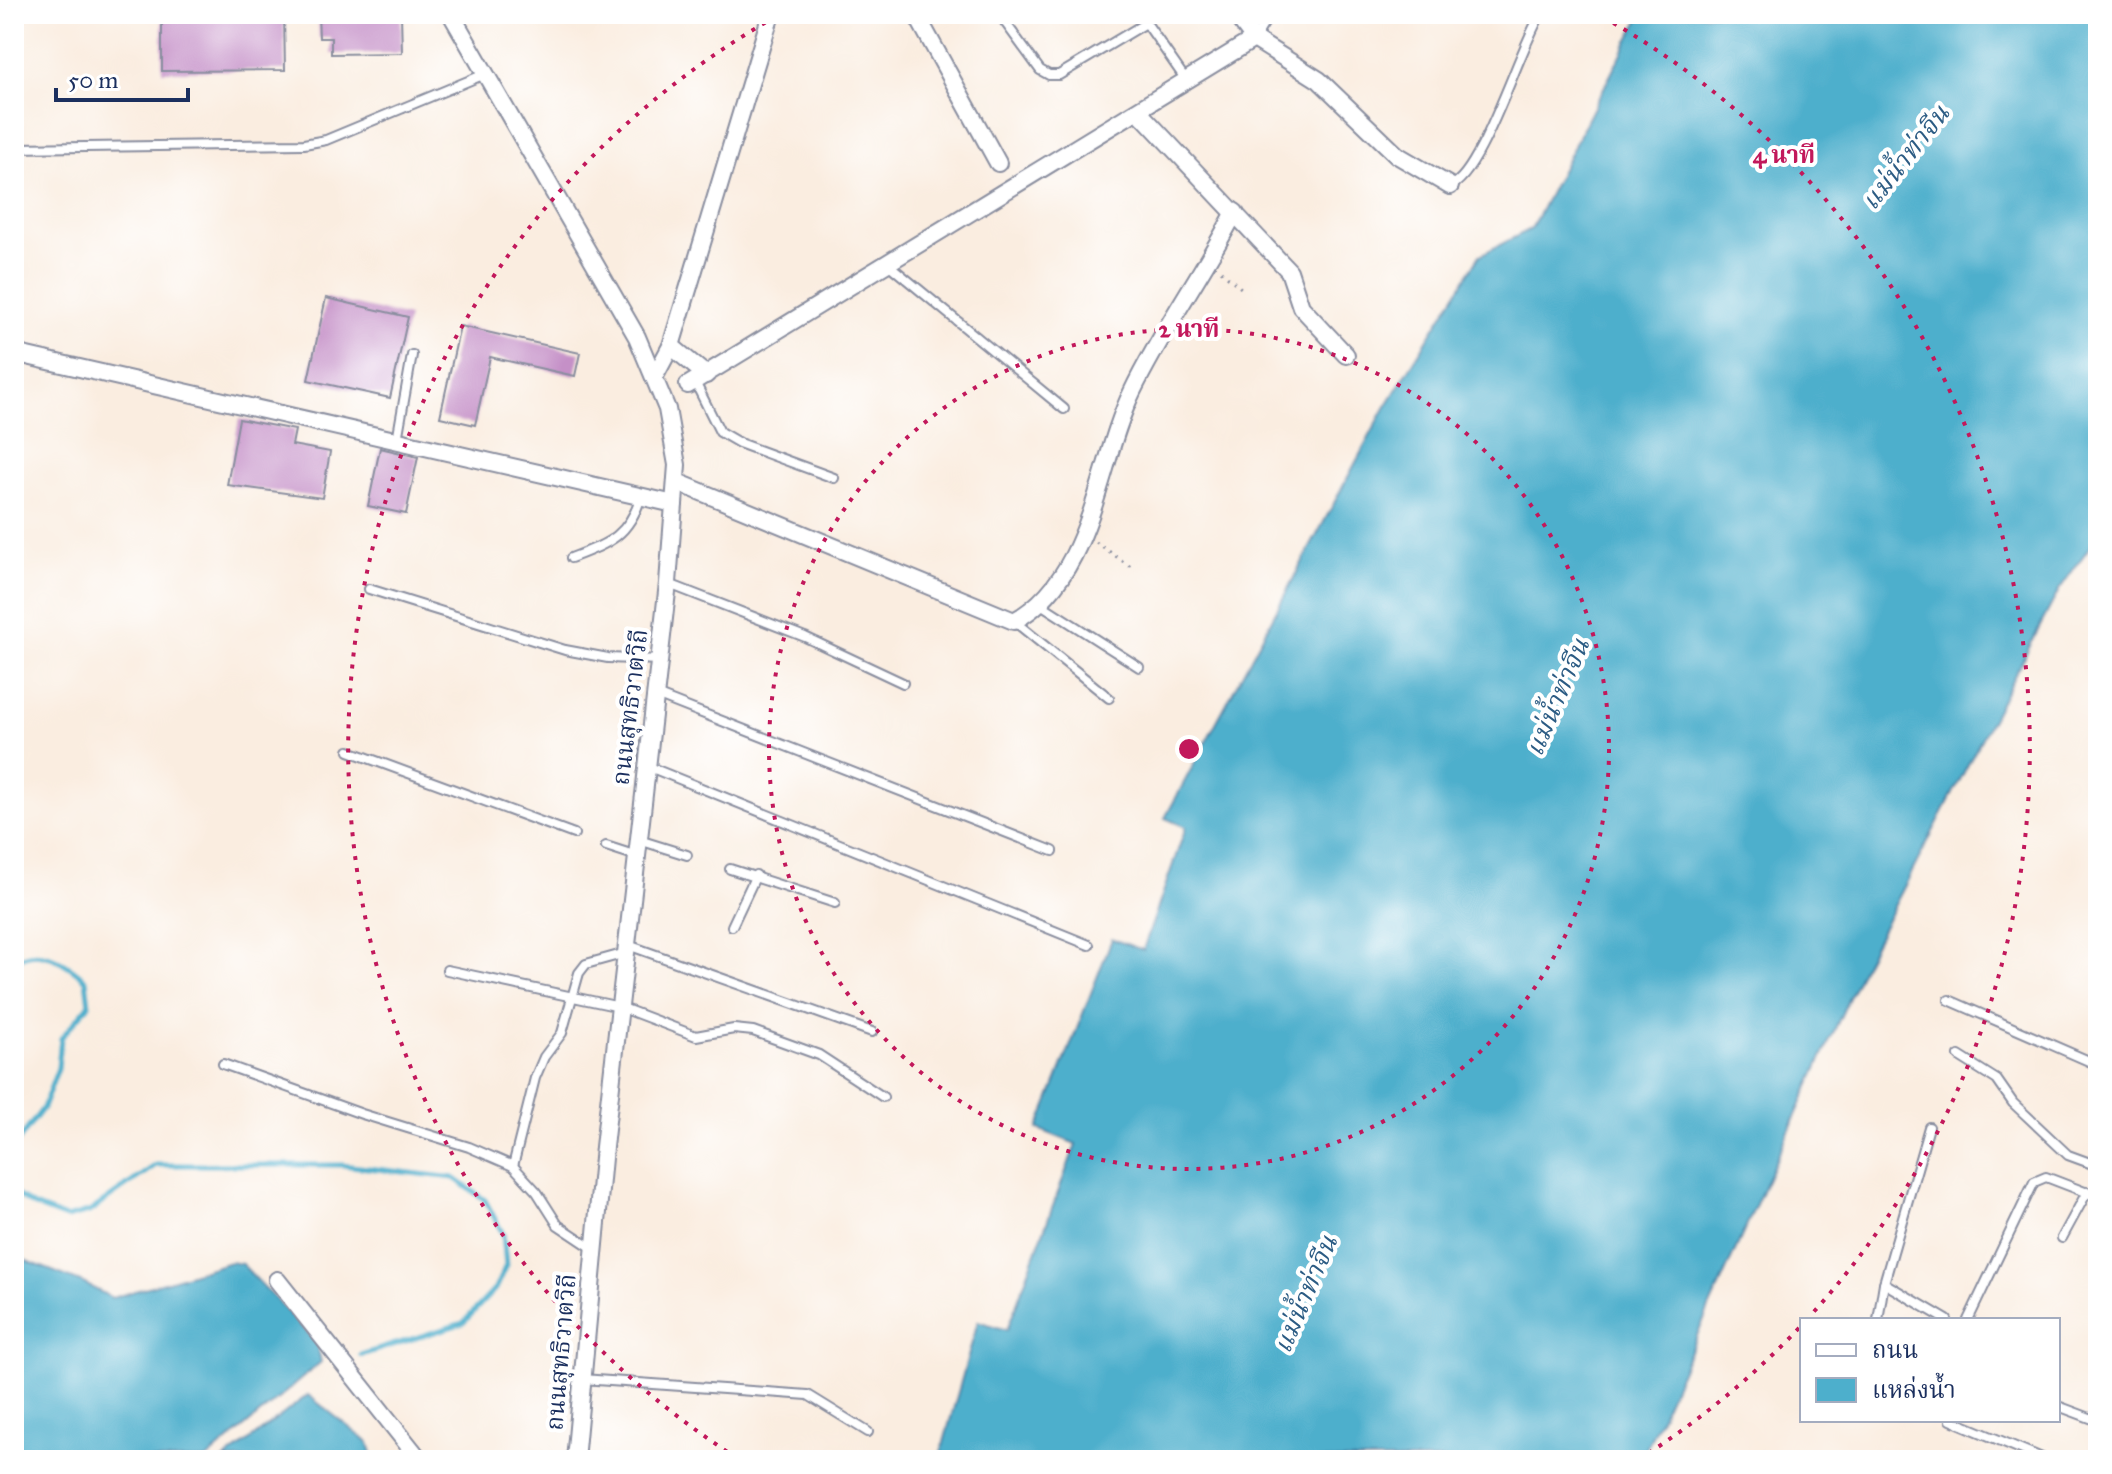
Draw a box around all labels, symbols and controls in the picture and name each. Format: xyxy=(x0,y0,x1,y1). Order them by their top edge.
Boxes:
scale bar xyxy=(56,52,188,102)
text: 50 m xyxy=(68,65,118,95)
water label: แม่น้ำท่าจีน xyxy=(1852,96,1956,216)
text: 4 นาที xyxy=(1753,140,1815,170)
text: 2 นาที xyxy=(1159,314,1219,344)
street label: ถนนสุทธิวาตวิถี xyxy=(606,627,654,787)
water label: แม่น้ำท่าจีน xyxy=(1515,631,1596,761)
centre of rings xyxy=(1175,735,1203,763)
water label: แม่น้ำท่าจีน xyxy=(1263,1228,1344,1358)
street label: ถนนสุทธิวาตวิถี xyxy=(539,1272,583,1432)
legend xyxy=(1800,1318,2060,1422)
text: ถนน xyxy=(1872,1335,1918,1365)
text: แหล่งน้ำ xyxy=(1872,1372,1956,1405)

